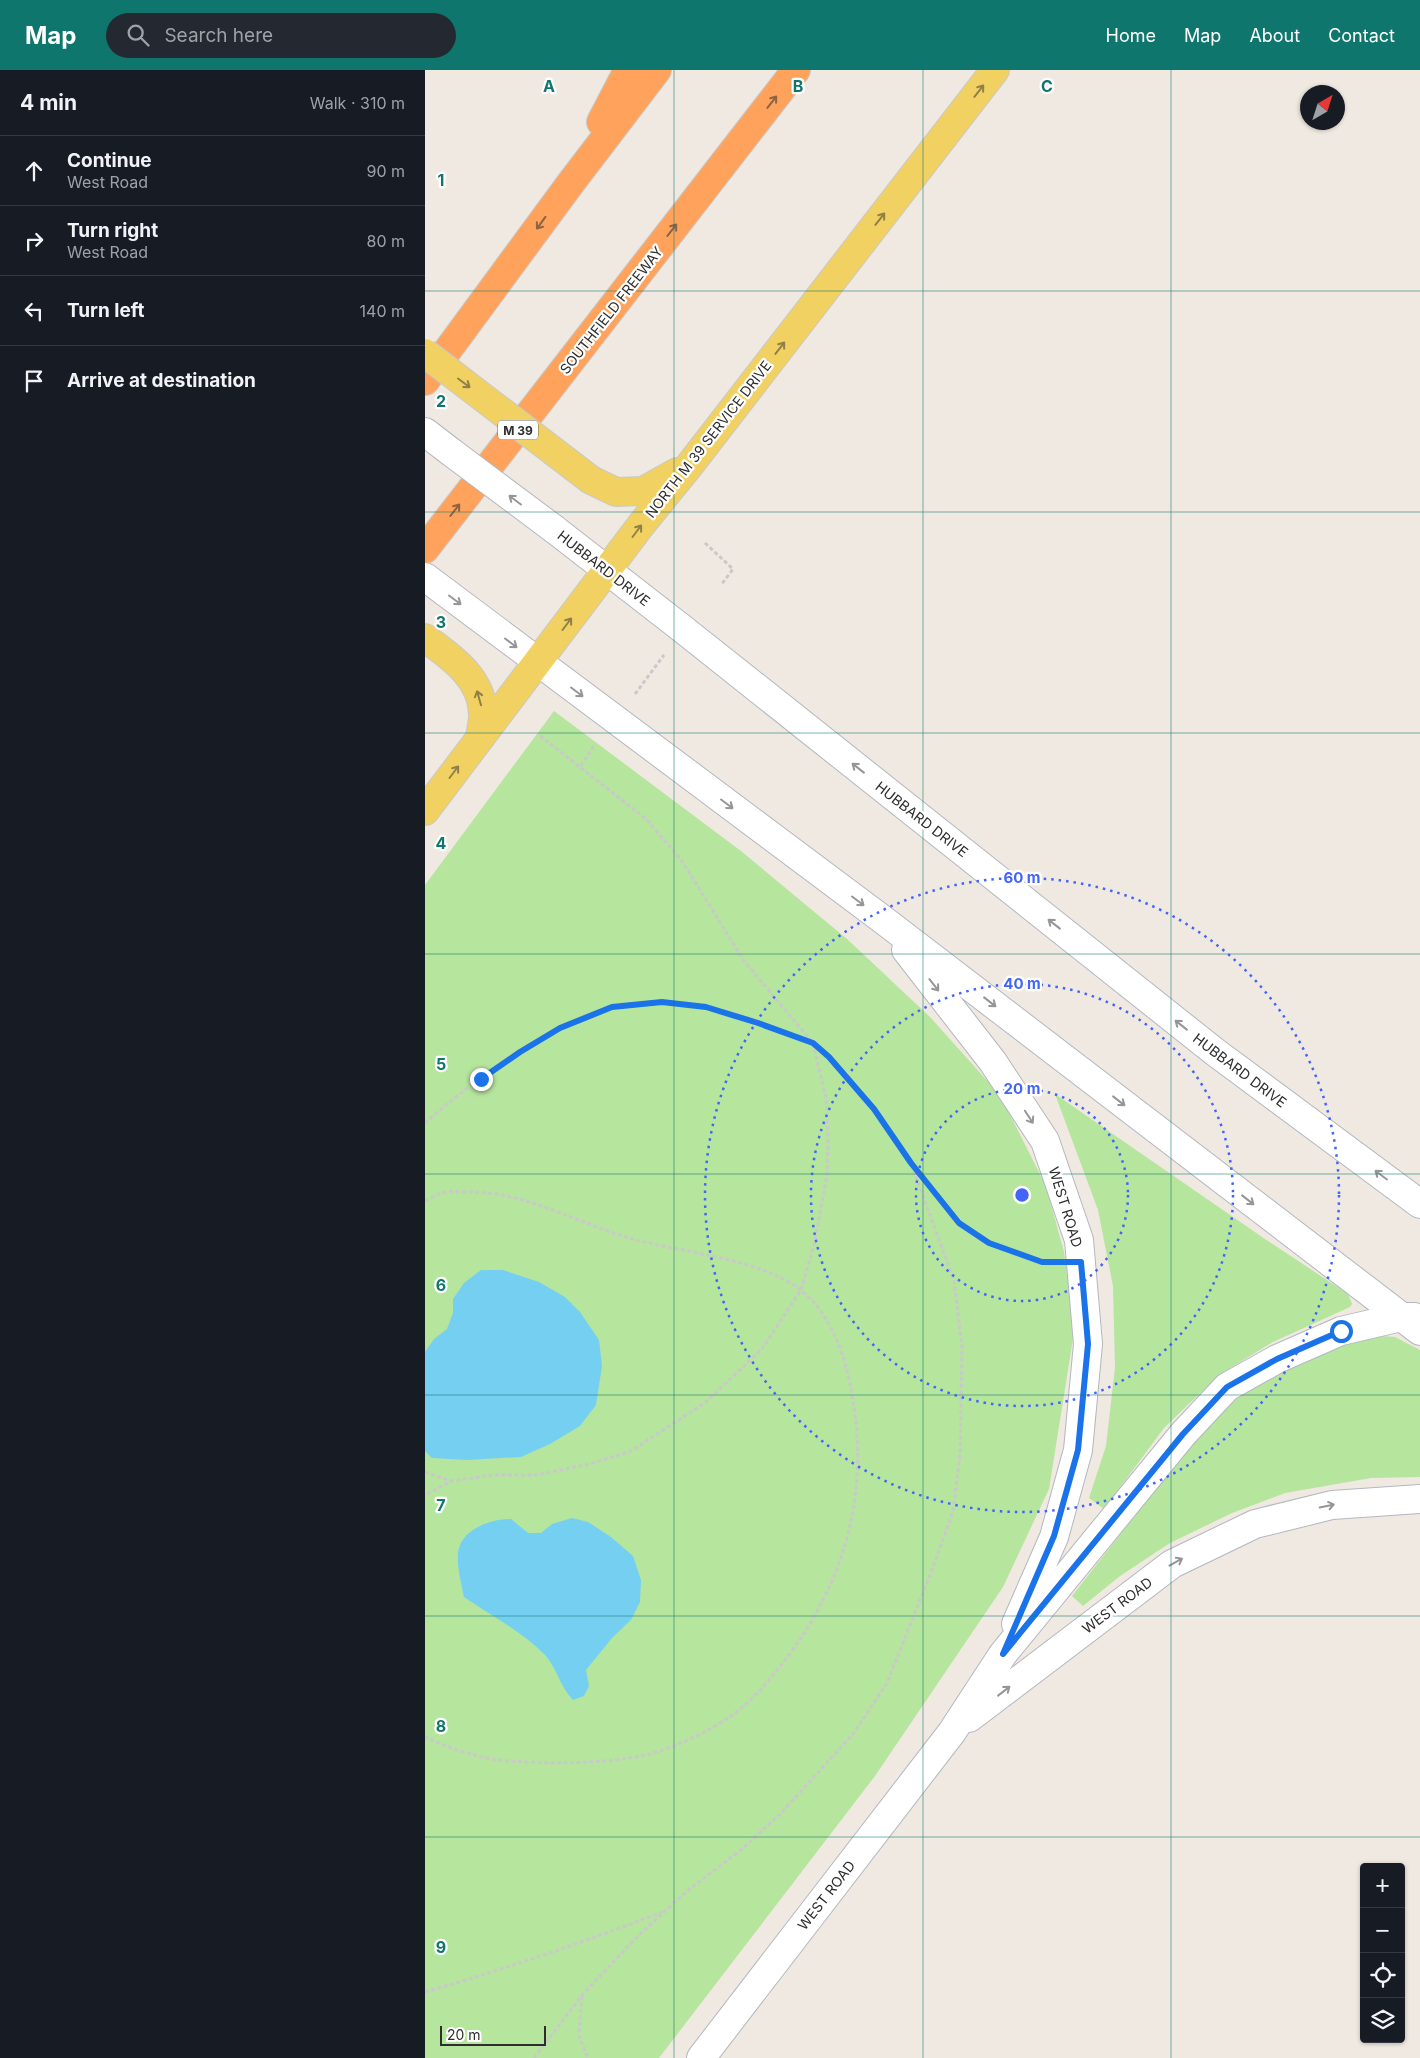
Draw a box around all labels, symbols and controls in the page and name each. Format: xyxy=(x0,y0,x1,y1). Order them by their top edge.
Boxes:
search box xyxy=(106,13,456,58)
text: Map xyxy=(25,21,76,50)
icon: search xyxy=(124,21,152,49)
text: Search here xyxy=(164,24,273,47)
text: Home xyxy=(1106,25,1156,46)
text: Map xyxy=(1184,25,1221,46)
text: About xyxy=(1249,25,1300,46)
text: Contact xyxy=(1328,25,1395,46)
text: A xyxy=(543,76,555,96)
text: B xyxy=(793,76,803,96)
text: C xyxy=(1041,76,1053,96)
one-way arrow xyxy=(974,85,985,98)
north arrow xyxy=(1300,85,1345,130)
text: 4 min xyxy=(20,90,77,115)
text: Walk · 310 m xyxy=(310,93,405,113)
one-way arrow xyxy=(766,96,777,109)
text: Continue xyxy=(67,149,152,172)
icon: ahead xyxy=(20,157,48,185)
text: 90 m xyxy=(366,161,405,181)
text: 1 xyxy=(438,170,444,190)
text: West Road xyxy=(67,172,148,192)
one-way arrow xyxy=(874,213,885,226)
one-way arrow xyxy=(536,216,546,230)
text: Turn right xyxy=(67,219,158,242)
one-way arrow xyxy=(667,223,677,237)
icon: right xyxy=(20,227,48,255)
text: 80 m xyxy=(366,231,405,251)
text: West Road xyxy=(67,242,148,262)
street label: SOUTHFIELD FREEWAY xyxy=(556,242,666,377)
icon: left xyxy=(20,297,48,325)
text: Turn left xyxy=(67,299,145,322)
text: 140 m xyxy=(360,301,405,321)
one-way arrow xyxy=(775,342,786,355)
street label: NORTH M 39 SERVICE DRIVE xyxy=(641,357,775,521)
icon: arrive xyxy=(20,367,48,395)
text: Arrive at destination xyxy=(67,369,256,392)
one-way arrow xyxy=(457,378,471,388)
text: 2 xyxy=(436,391,446,411)
road number: M 39 xyxy=(498,420,538,440)
one-way arrow xyxy=(508,495,522,505)
one-way arrow xyxy=(450,503,460,517)
one-way arrow xyxy=(631,525,642,538)
street label: HUBBARD DRIVE xyxy=(554,527,654,609)
one-way arrow xyxy=(448,595,462,605)
text: 3 xyxy=(436,612,446,632)
one-way arrow xyxy=(562,617,572,631)
one-way arrow xyxy=(504,637,517,648)
one-way arrow xyxy=(570,686,583,697)
one-way arrow xyxy=(474,690,483,706)
one-way arrow xyxy=(852,763,865,774)
one-way arrow xyxy=(449,766,460,779)
street label: HUBBARD DRIVE xyxy=(872,778,972,860)
one-way arrow xyxy=(720,799,734,809)
text: 4 xyxy=(436,833,447,853)
text: 60 m xyxy=(1003,868,1041,887)
one-way arrow xyxy=(851,896,865,906)
one-way arrow xyxy=(1048,918,1061,929)
text: 40 m xyxy=(1003,974,1041,993)
one-way arrow xyxy=(928,978,939,991)
one-way arrow xyxy=(983,997,997,1007)
one-way arrow xyxy=(1175,1019,1188,1030)
street label: HUBBARD DRIVE xyxy=(1190,1029,1290,1111)
text: 5 xyxy=(436,1054,446,1074)
route end xyxy=(470,1068,493,1091)
text: 20 m xyxy=(1004,1079,1040,1098)
one-way arrow xyxy=(1112,1095,1125,1106)
one-way arrow xyxy=(1024,1109,1034,1123)
street label: WEST ROAD xyxy=(1046,1165,1086,1249)
one-way arrow xyxy=(1375,1170,1388,1181)
centre of rings xyxy=(1013,1186,1031,1204)
one-way arrow xyxy=(1241,1194,1254,1205)
text: 6 xyxy=(436,1275,446,1295)
route start xyxy=(1330,1320,1353,1343)
text: 7 xyxy=(436,1495,446,1515)
one-way arrow xyxy=(1319,1501,1335,1511)
one-way arrow xyxy=(1168,1557,1183,1566)
street label: WEST ROAD xyxy=(1079,1573,1155,1637)
one-way arrow xyxy=(997,1686,1011,1696)
text: 8 xyxy=(436,1716,446,1736)
street label: WEST ROAD xyxy=(794,1857,858,1933)
map controls xyxy=(1360,1863,1405,2043)
button: + xyxy=(1360,1863,1405,1908)
button: − xyxy=(1360,1908,1405,1953)
text: 9 xyxy=(436,1937,446,1957)
button: locate xyxy=(1360,1953,1405,1998)
button: layers xyxy=(1360,1998,1405,2043)
scale bar xyxy=(440,2023,546,2046)
text: 20 m xyxy=(447,2026,481,2043)

